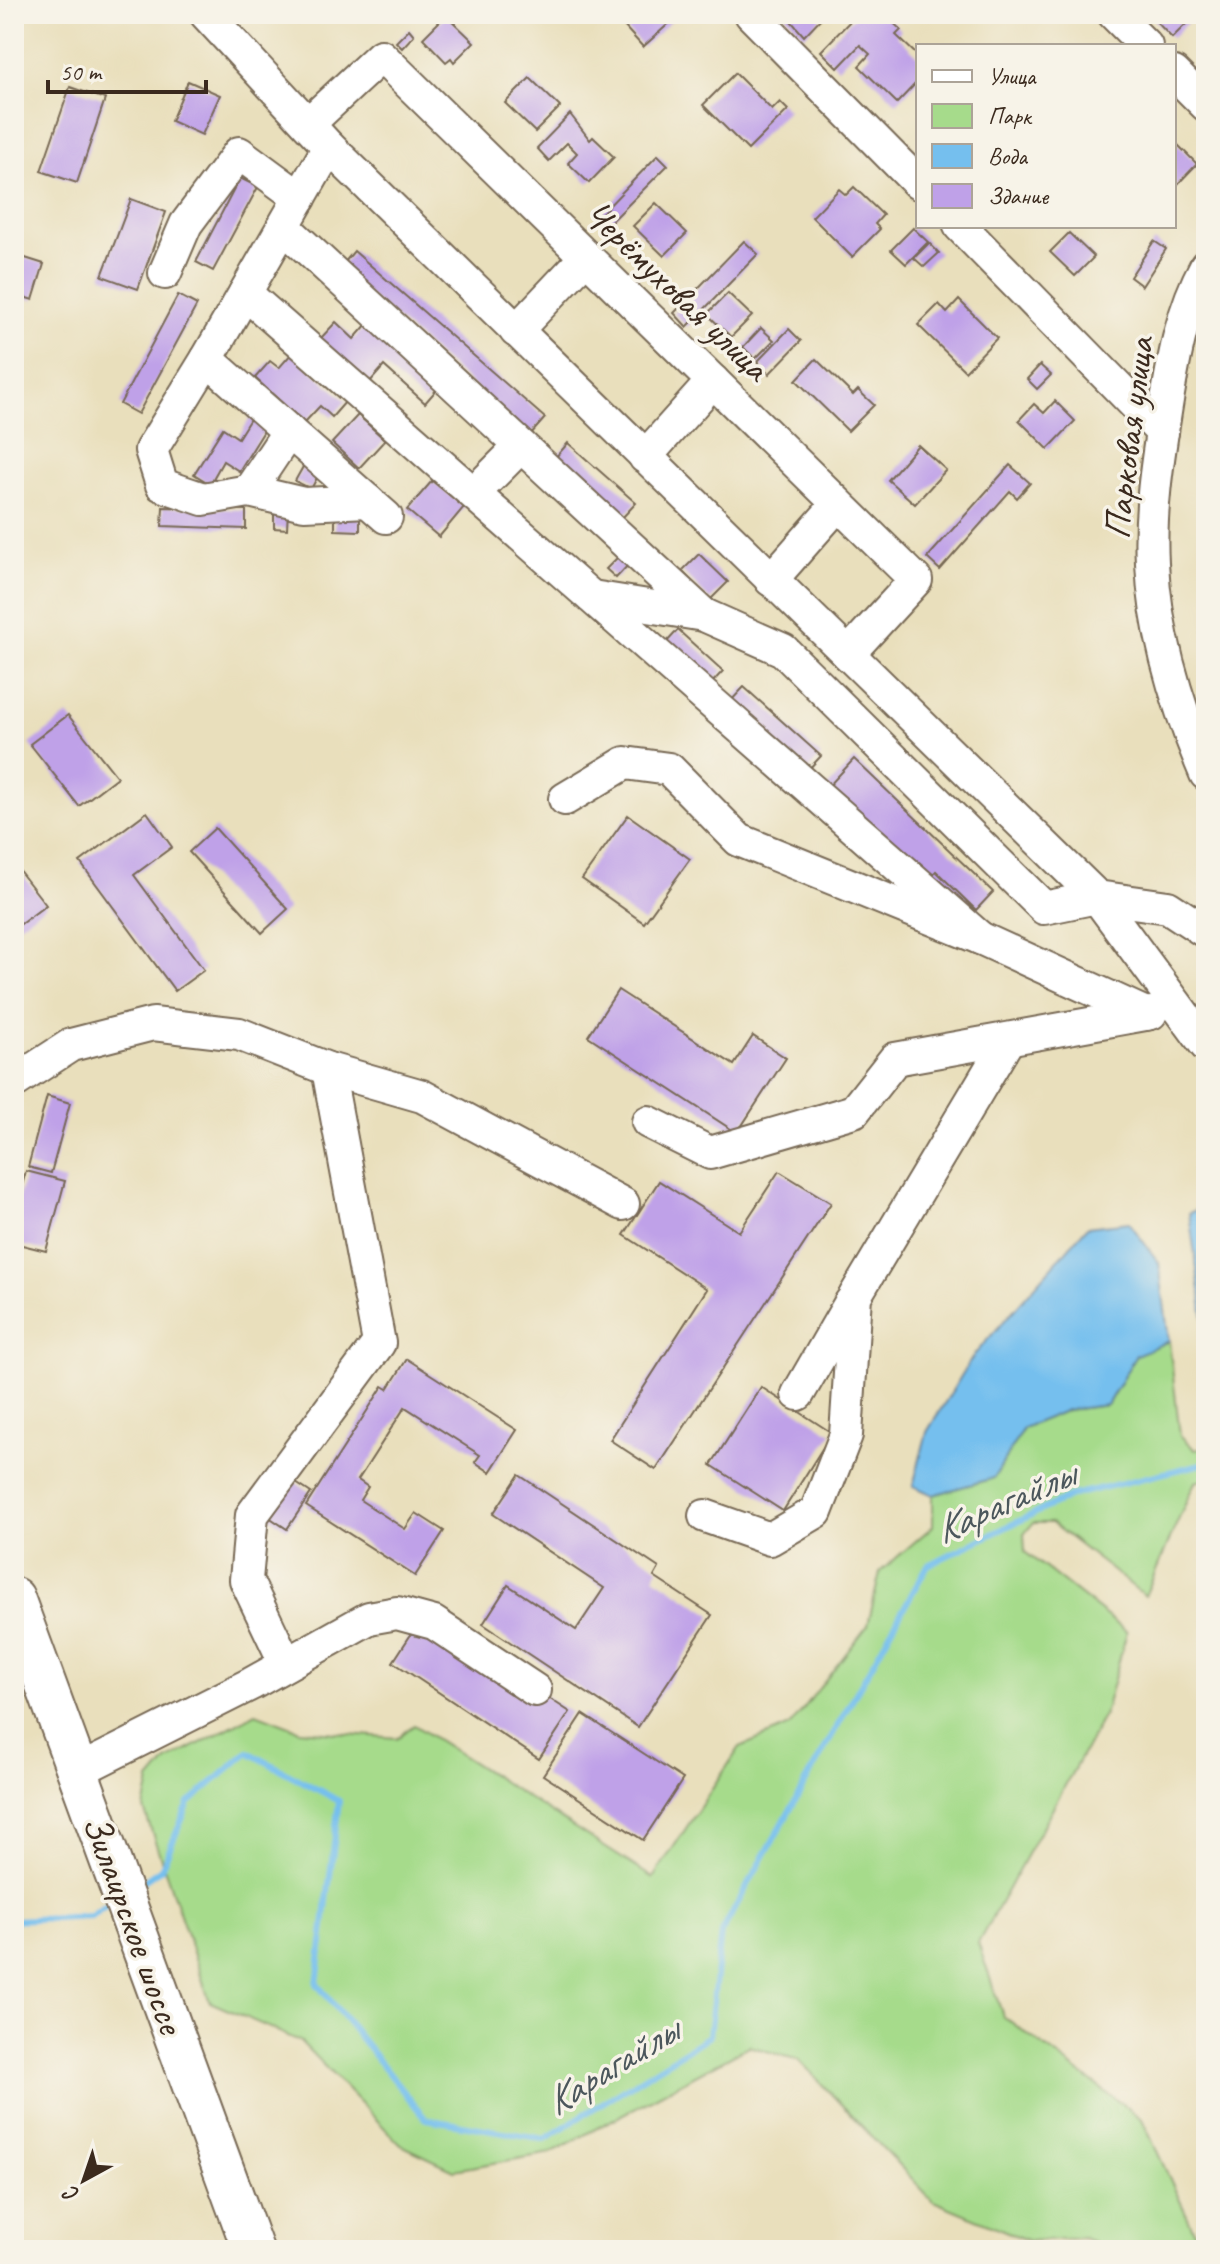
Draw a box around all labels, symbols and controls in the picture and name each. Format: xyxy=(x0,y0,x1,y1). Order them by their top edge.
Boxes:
scale bar xyxy=(48,44,206,94)
legend xyxy=(916,44,1176,228)
text: 50 m xyxy=(60,57,103,87)
text: Улица xyxy=(988,61,1037,91)
text: Парк xyxy=(988,101,1033,131)
text: Вода xyxy=(988,141,1028,171)
text: Здание xyxy=(988,181,1050,211)
street label: Черёмуховая улица xyxy=(574,190,781,392)
street label: Парковая улица xyxy=(1093,332,1164,541)
water label: Карагайлы xyxy=(927,1446,1088,1555)
street label: Зилаирское шоссе xyxy=(72,1809,196,2042)
water label: Карагайлы xyxy=(536,2002,693,2126)
north arrow xyxy=(44,2140,124,2220)
text: С xyxy=(56,2178,85,2209)

